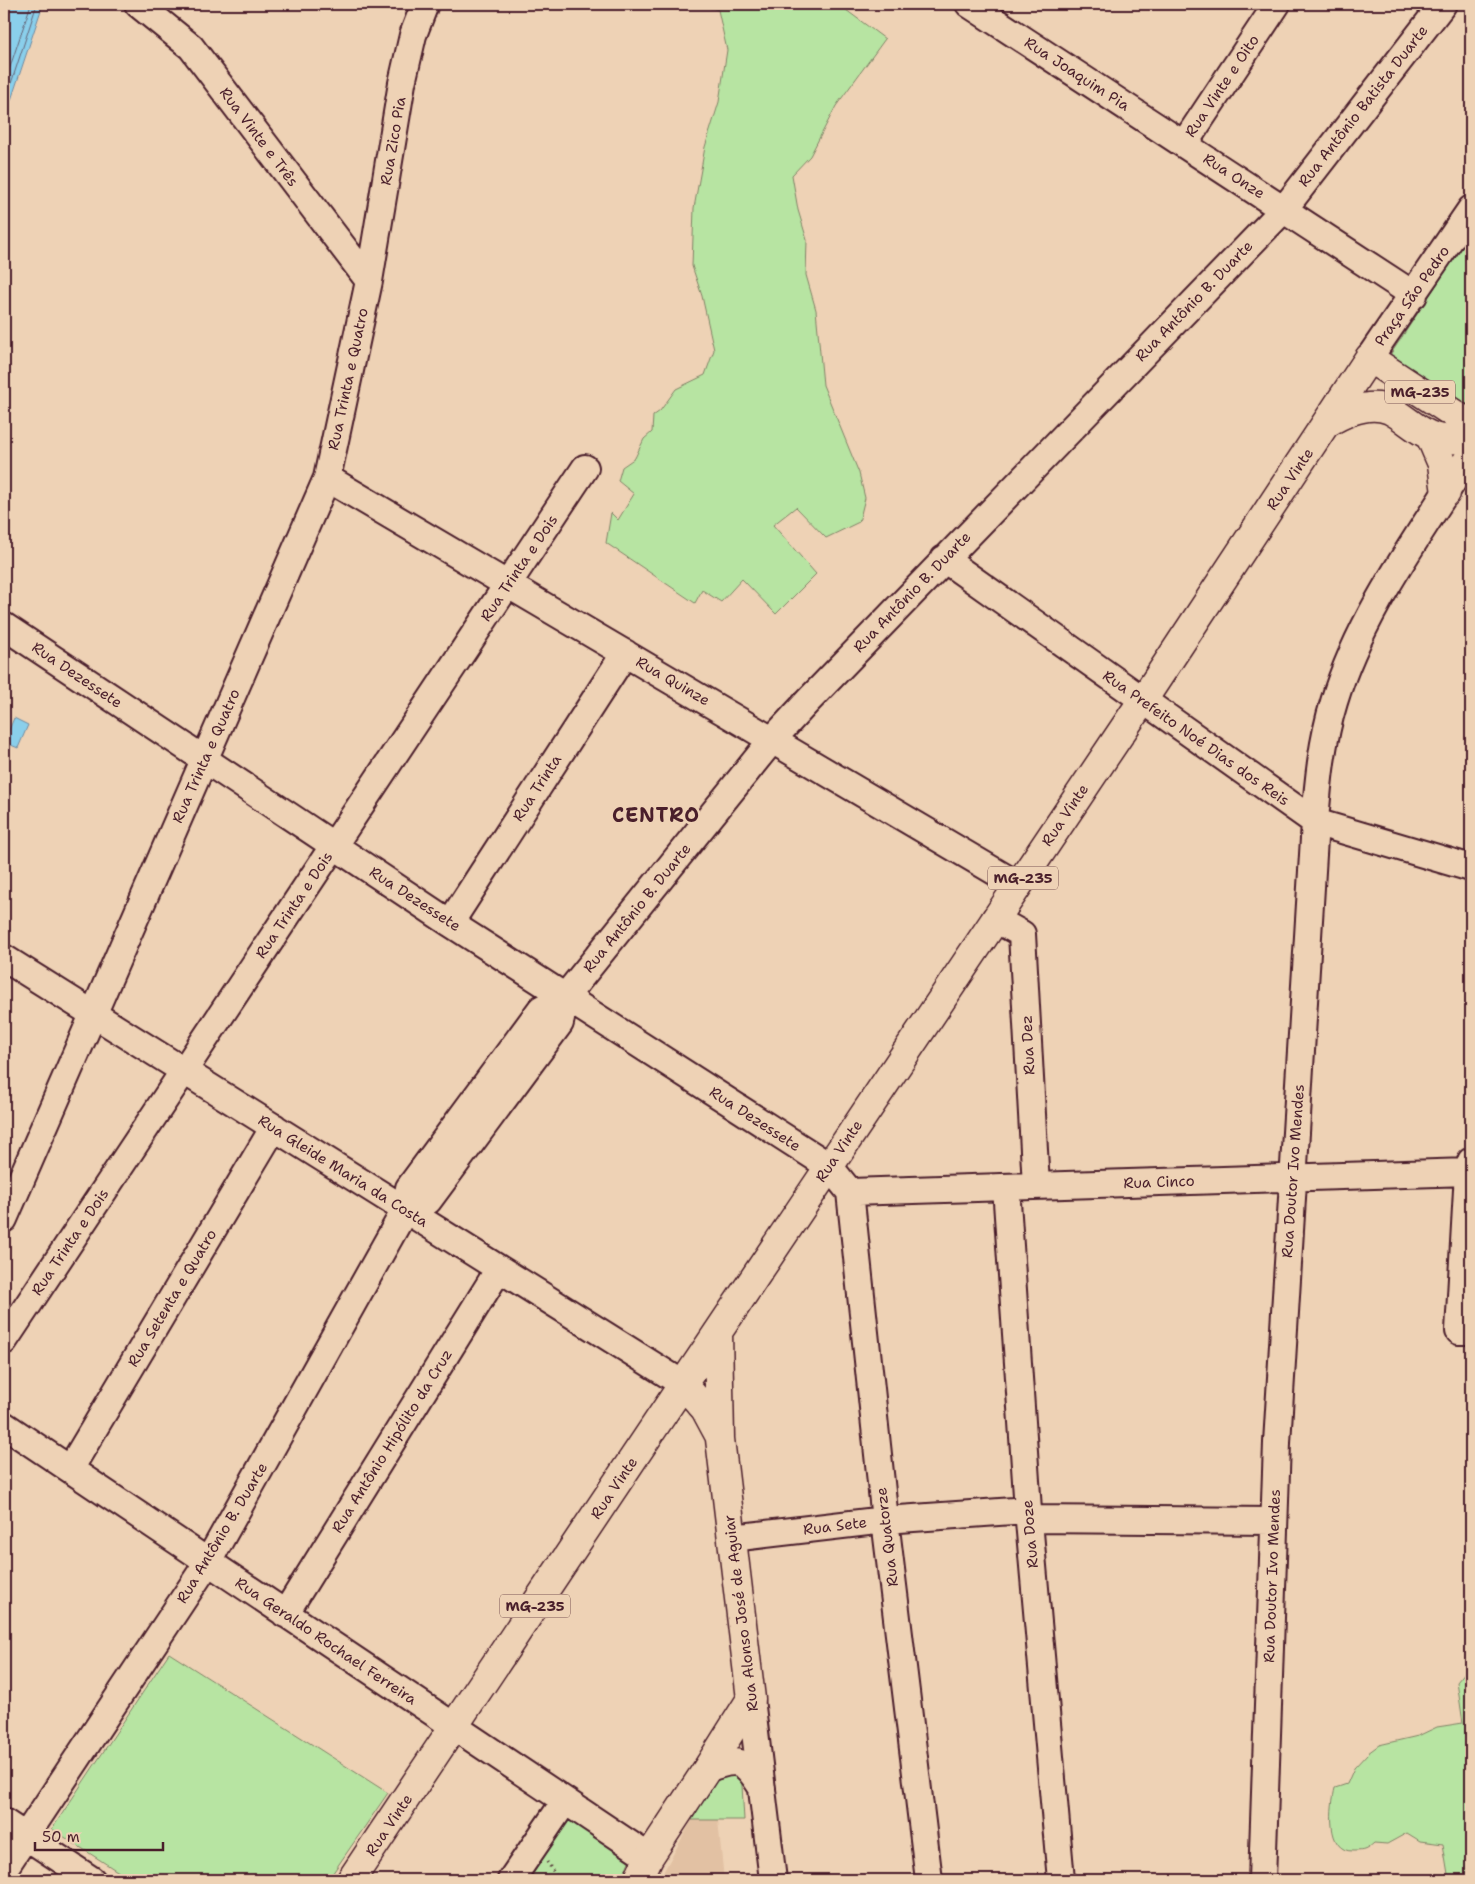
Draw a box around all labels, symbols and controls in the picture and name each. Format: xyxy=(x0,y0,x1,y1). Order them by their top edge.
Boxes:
street label: Rua Antônio Batista Duarte xyxy=(1294,21,1432,191)
street label: Rua Vinte e Oito xyxy=(1180,31,1264,141)
street label: Rua Joaquim Pia xyxy=(1021,33,1134,116)
street label: Rua Vinte e Três xyxy=(215,83,303,191)
street label: Rua Zico Pia xyxy=(375,95,411,187)
street label: Rua Onze xyxy=(1199,149,1269,203)
street label: Rua Antônio B. Duarte xyxy=(1131,236,1257,366)
street label: Praça São Pedro xyxy=(1370,242,1454,350)
street label: Rua Trinta e Quatro xyxy=(323,306,373,452)
road number: MG-235 xyxy=(1385,381,1455,404)
street label: Rua Vinte xyxy=(1262,444,1318,514)
street label: Rua Trinta e Dois xyxy=(476,511,562,625)
street label: Rua Antônio B. Duarte xyxy=(849,527,975,657)
street label: Rua Dezessete xyxy=(28,637,126,713)
street label: Rua Quinze xyxy=(632,652,714,710)
street label: Rua Prefeito Noé Dias dos Reis xyxy=(1099,666,1293,810)
street label: Rua Trinta e Quatro xyxy=(167,686,245,826)
street label: Rua Trinta xyxy=(508,750,566,825)
street label: Rua Vinte xyxy=(1037,780,1093,850)
district label: CENTRO xyxy=(612,802,700,828)
street label: Rua Antônio B. Duarte xyxy=(579,839,695,977)
street label: Rua Trinta e Dois xyxy=(251,848,337,962)
street label: Rua Dezessete xyxy=(366,862,464,936)
road number: MG-235 xyxy=(988,866,1058,890)
street label: Rua Dez xyxy=(1016,1015,1040,1075)
street label: Rua Dezessete xyxy=(706,1082,804,1156)
street label: Rua Doutor Ivo Mendes xyxy=(1277,1084,1309,1258)
street label: Rua Gleide Maria da Costa xyxy=(254,1110,432,1232)
street label: Rua Vinte xyxy=(811,1116,867,1186)
street label: Rua Cinco xyxy=(1123,1171,1195,1193)
street label: Rua Trinta e Dois xyxy=(27,1185,113,1299)
street label: Rua Setenta e Quatro xyxy=(123,1225,221,1371)
street label: Rua Antônio Hipólito da Cruz xyxy=(327,1345,457,1537)
street label: Rua Vinte xyxy=(586,1453,642,1523)
street label: Rua Antônio B. Duarte xyxy=(172,1459,272,1607)
street label: Rua Quatorze xyxy=(871,1486,903,1588)
street label: Rua Doutor Ivo Mendes xyxy=(1259,1489,1285,1663)
street label: Rua Doze xyxy=(1017,1499,1043,1569)
street label: Rua Sete xyxy=(802,1512,868,1540)
street label: Rua Alonso José de Aguiar xyxy=(719,1514,763,1712)
street label: Rua Geraldo Rochael Ferreira xyxy=(231,1573,421,1710)
road number: MG-235 xyxy=(500,1594,570,1618)
street label: Rua Vinte xyxy=(361,1790,417,1860)
scale bar xyxy=(35,1819,162,1851)
text: 50 m xyxy=(42,1827,80,1847)

